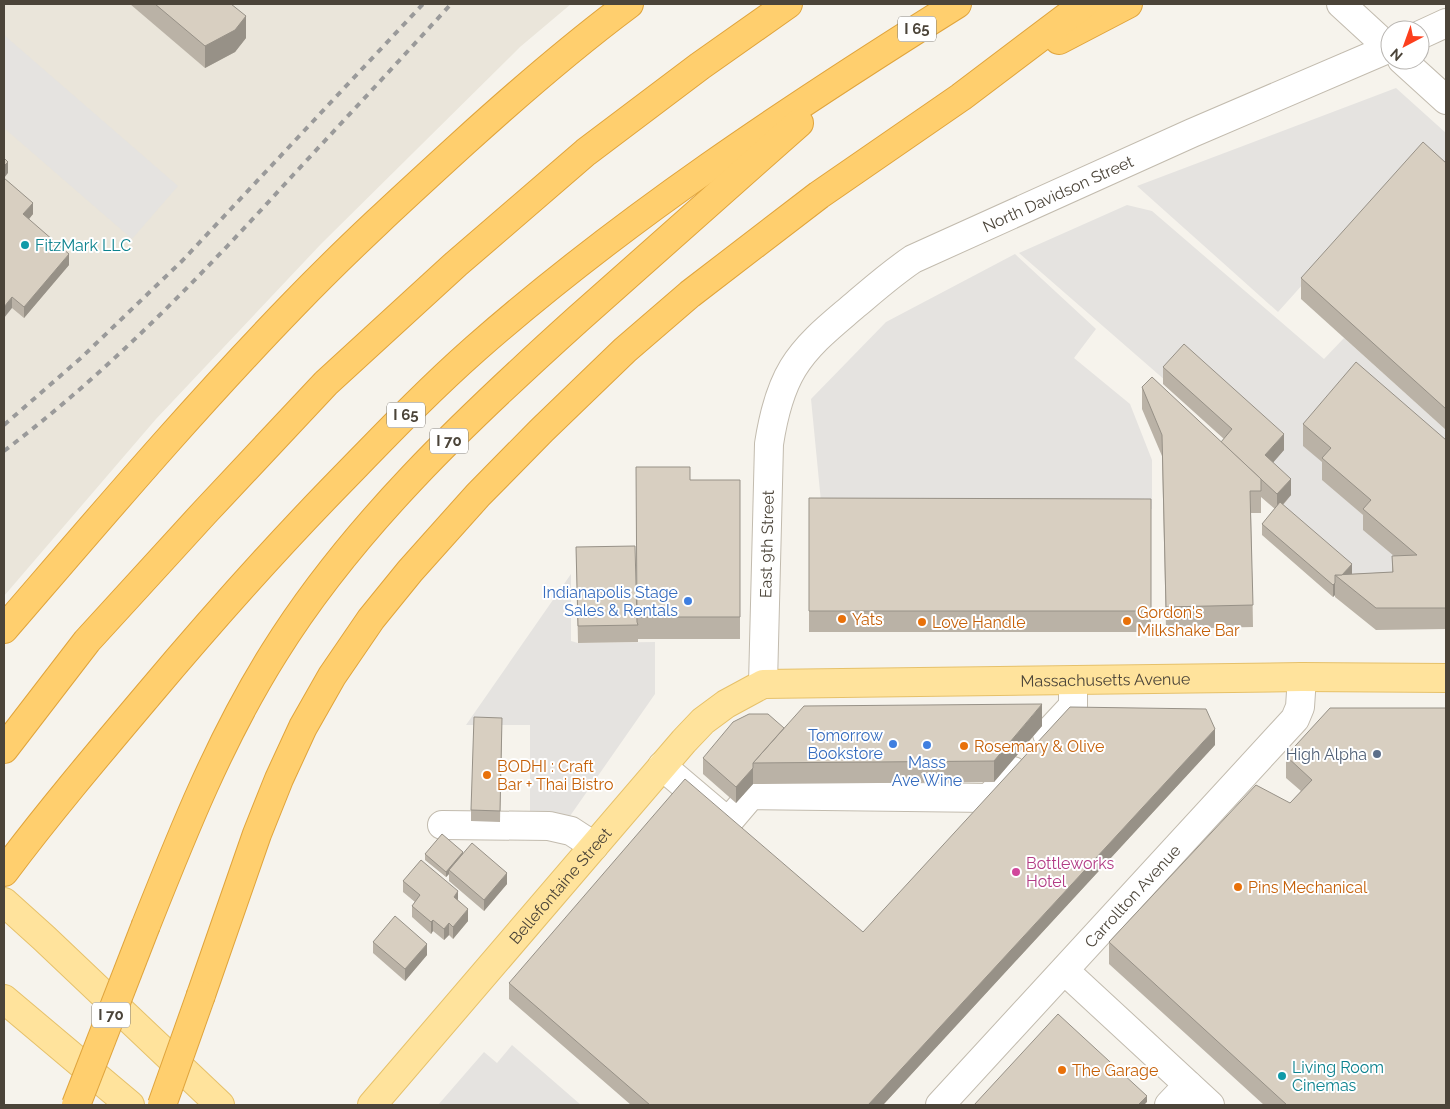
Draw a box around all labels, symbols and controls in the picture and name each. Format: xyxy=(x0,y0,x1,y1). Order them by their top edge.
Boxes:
road number: I 65 xyxy=(898,16,936,42)
north arrow xyxy=(1380,20,1430,70)
text: N xyxy=(1387,45,1406,64)
street label: North Davidson Street xyxy=(980,152,1137,236)
place label: FitzMark LLC xyxy=(35,236,131,255)
marker: FitzMark LLC xyxy=(19,239,31,251)
road number: I 65 xyxy=(387,402,425,428)
road number: I 70 xyxy=(430,428,468,454)
street label: East 9th Street xyxy=(756,489,778,598)
place label: Indianapolis Stage Sales & Rentals xyxy=(543,583,678,620)
marker: Indianapolis Stage Sales & Rentals xyxy=(682,595,694,607)
place label: Gordon's Milkshake Bar xyxy=(1137,603,1240,640)
place label: Yats xyxy=(852,610,883,629)
marker: Yats xyxy=(836,613,848,625)
place label: Love Handle xyxy=(932,613,1026,632)
marker: Gordon's Milkshake Bar xyxy=(1121,615,1133,627)
marker: Love Handle xyxy=(916,616,928,628)
street label: Massachusetts Avenue xyxy=(1020,669,1190,691)
place label: Tomorrow Bookstore xyxy=(808,726,883,763)
place label: Rosemary & Olive xyxy=(974,737,1104,756)
marker: Tomorrow Bookstore xyxy=(887,738,899,750)
marker: Mass Ave Wine xyxy=(921,739,933,751)
marker: Rosemary & Olive xyxy=(958,740,970,752)
place label: High Alpha xyxy=(1286,745,1367,764)
marker: High Alpha xyxy=(1371,748,1383,760)
place label: Mass Ave Wine xyxy=(892,753,962,790)
place label: BODHI : Craft Bar + Thai Bistro xyxy=(497,757,613,794)
marker: BODHI : Craft Bar + Thai Bistro xyxy=(481,769,493,781)
street label: Bellefontaine Street xyxy=(505,824,616,948)
street label: Carrollton Avenue xyxy=(1081,841,1185,952)
place label: Bottleworks Hotel xyxy=(1026,854,1115,891)
marker: Bottleworks Hotel xyxy=(1010,866,1022,878)
place label: Pins Mechanical xyxy=(1248,878,1368,897)
marker: Pins Mechanical xyxy=(1232,881,1244,893)
road number: I 70 xyxy=(92,1002,130,1028)
place label: Living Room Cinemas xyxy=(1292,1058,1384,1095)
place label: The Garage xyxy=(1072,1061,1158,1080)
marker: The Garage xyxy=(1056,1064,1068,1076)
marker: Living Room Cinemas xyxy=(1276,1070,1288,1082)

